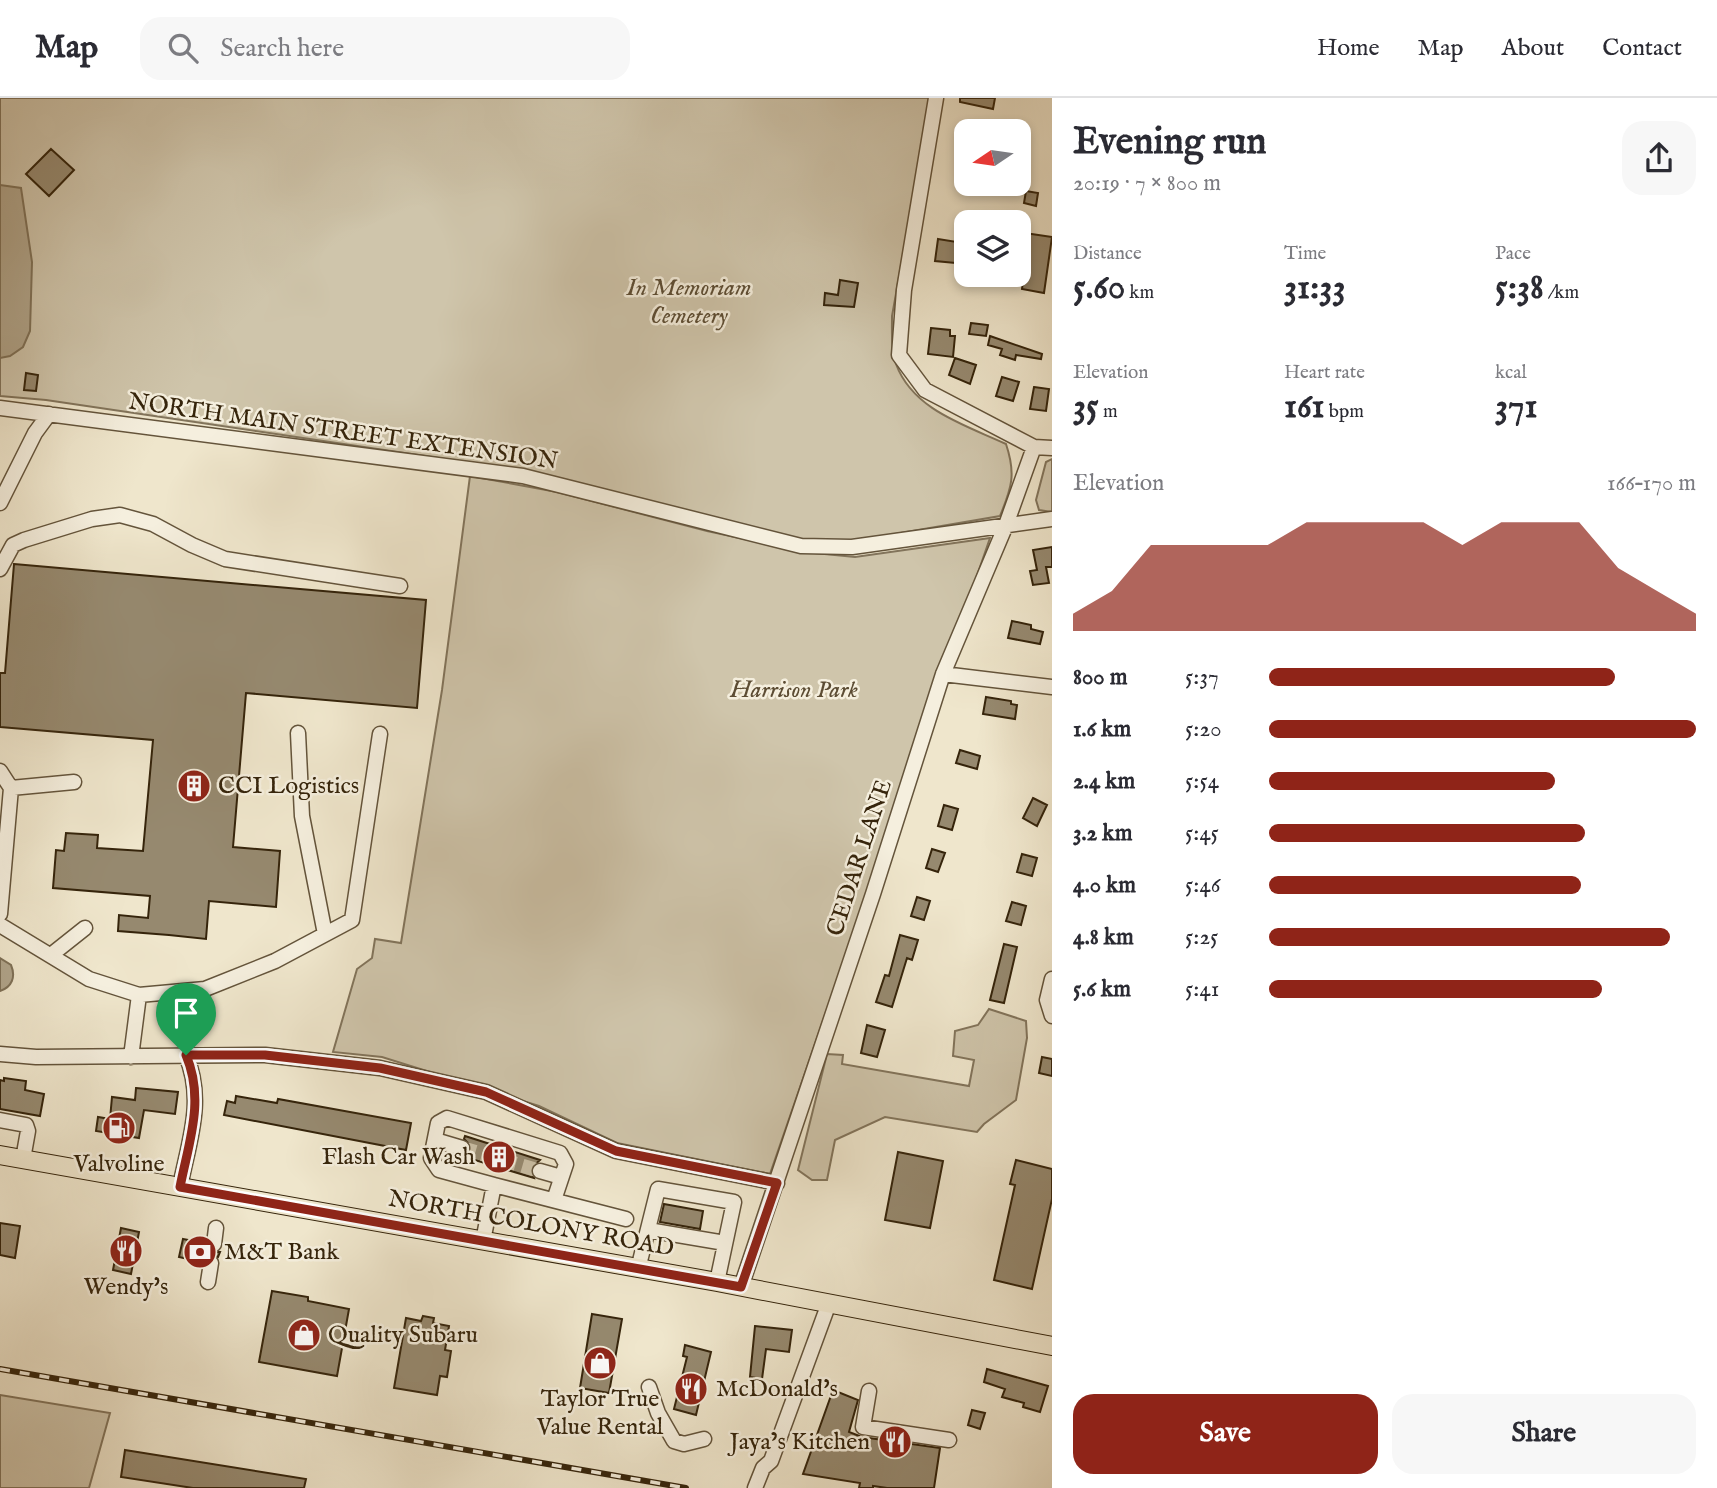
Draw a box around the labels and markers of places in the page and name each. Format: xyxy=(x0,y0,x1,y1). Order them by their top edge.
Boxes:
building icon: CCI Logistics xyxy=(175,767,213,805)
place label: CCI Logistics xyxy=(218,771,359,802)
pin xyxy=(156,983,216,1055)
fuel station icon: Valvoline xyxy=(100,1109,138,1147)
building icon: Flash Car Wash xyxy=(480,1138,518,1176)
place label: Flash Car Wash xyxy=(322,1142,475,1173)
place label: Valvoline xyxy=(73,1149,164,1180)
restaurant icon: Wendy's xyxy=(107,1232,145,1270)
bank icon: M&T Bank xyxy=(181,1233,219,1271)
place label: M&T Bank xyxy=(224,1237,339,1268)
place label: Wendy's xyxy=(84,1272,168,1303)
shop icon: Quality Subaru xyxy=(285,1316,323,1354)
place label: Quality Subaru xyxy=(328,1320,478,1351)
shop icon: Taylor True Value Rental xyxy=(581,1344,619,1382)
restaurant icon: McDonald's xyxy=(672,1370,710,1408)
place label: McDonald's xyxy=(716,1374,838,1405)
place label: Taylor True Value Rental xyxy=(536,1384,664,1443)
restaurant icon: Jaya’s Kitchen xyxy=(876,1423,914,1461)
place label: Jaya’s Kitchen xyxy=(727,1427,870,1458)

